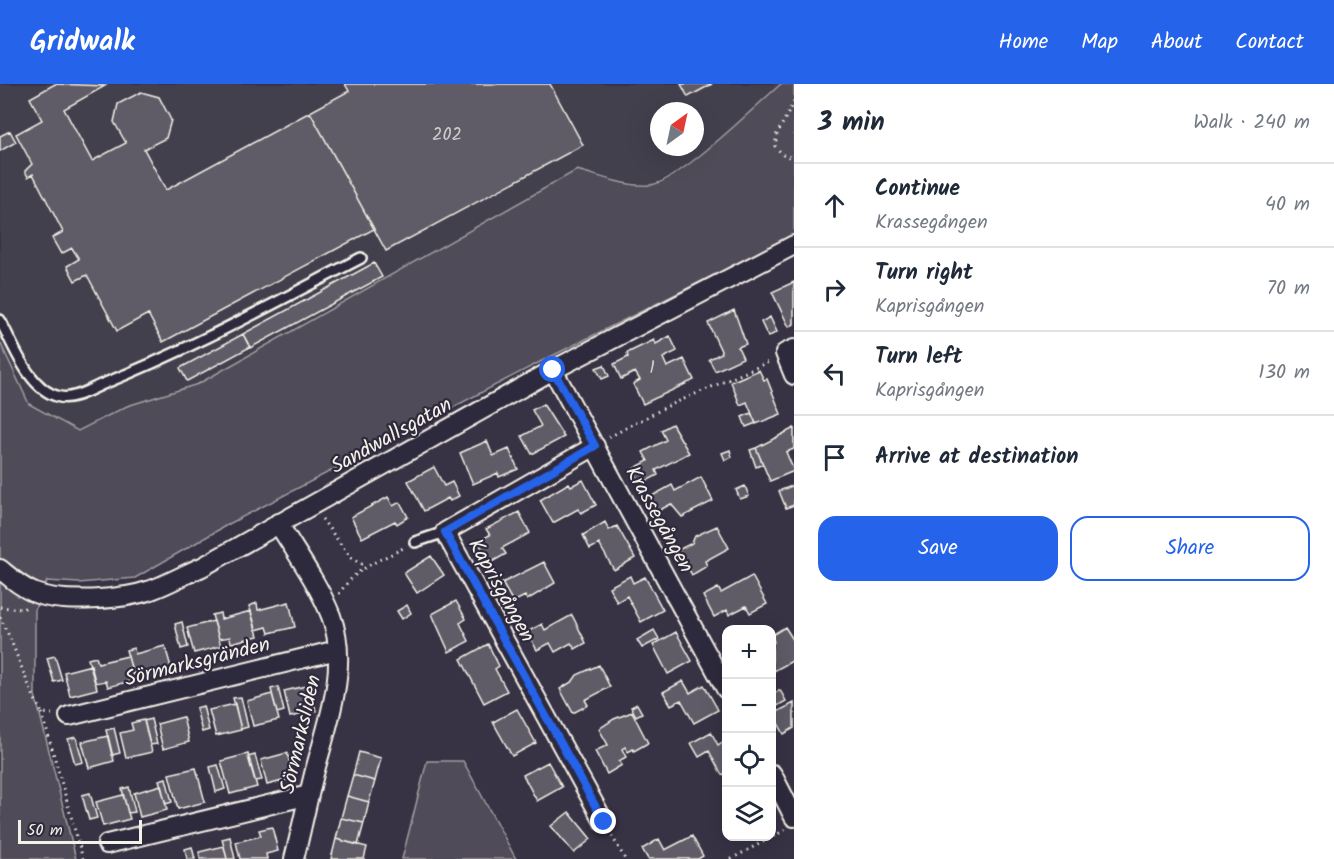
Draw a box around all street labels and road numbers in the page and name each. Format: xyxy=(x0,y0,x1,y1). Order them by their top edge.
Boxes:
street label: Sandwallsgatan xyxy=(325,389,459,483)
street label: Krassegången xyxy=(616,460,702,579)
street label: Kaprisgången xyxy=(458,532,543,649)
street label: Sörmarksgränden xyxy=(121,628,274,696)
street label: Sörmarksliden xyxy=(272,672,331,797)

